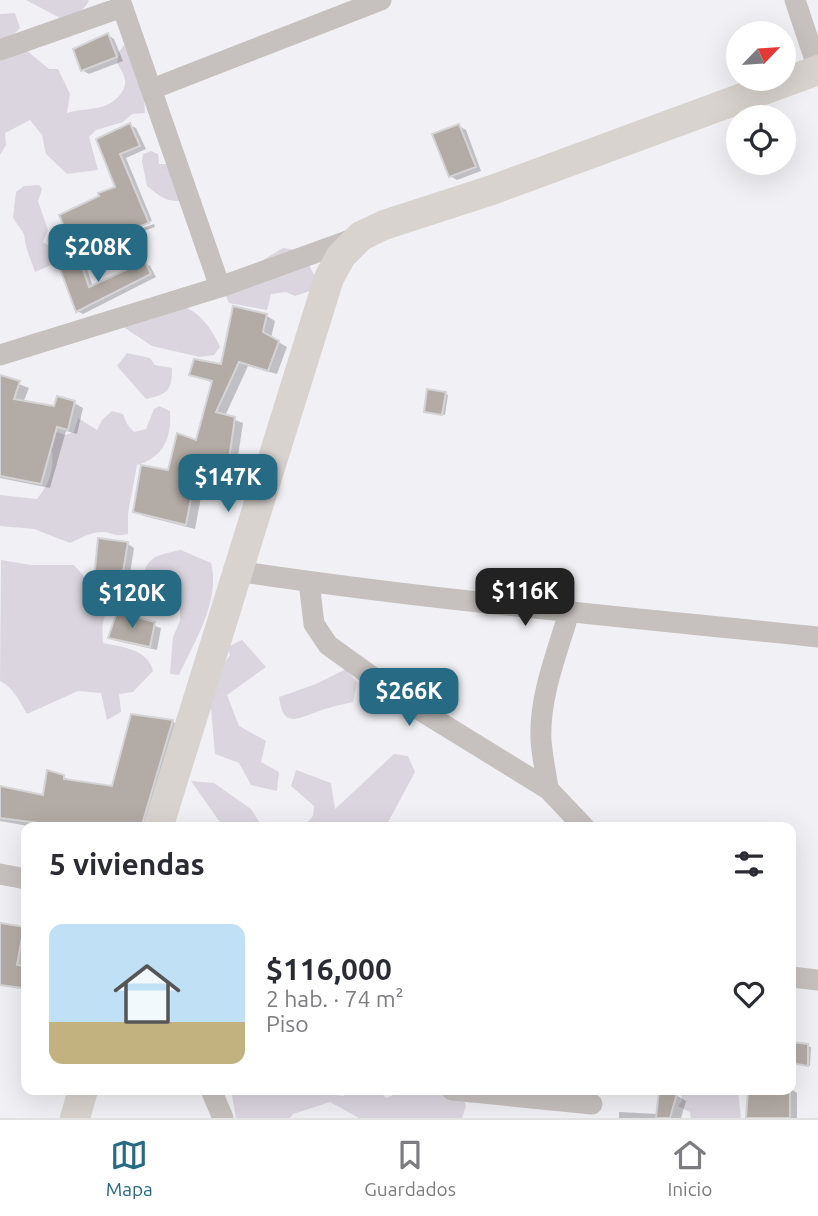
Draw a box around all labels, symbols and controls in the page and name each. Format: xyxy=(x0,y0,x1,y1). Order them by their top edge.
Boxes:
north arrow xyxy=(726,21,796,91)
map controls xyxy=(726,21,796,175)
button: locate xyxy=(726,105,796,175)
pin: $208K xyxy=(49,224,147,284)
text: $208K xyxy=(64,234,132,259)
pin: $147K xyxy=(179,454,277,514)
text: $147K xyxy=(194,464,262,489)
pin: $116K xyxy=(476,568,574,628)
pin: $120K xyxy=(83,570,181,630)
text: $116K xyxy=(491,578,559,603)
text: $120K xyxy=(98,580,166,605)
pin: $266K xyxy=(360,668,458,728)
text: $266K xyxy=(375,678,443,703)
icon: filters xyxy=(730,845,768,883)
text: 5 viviendas xyxy=(49,847,205,881)
icon: home xyxy=(105,952,189,1036)
text: $116,000 xyxy=(266,952,392,986)
icon: heart xyxy=(730,975,768,1013)
text: 2 hab. · 74 m² xyxy=(266,986,404,1011)
text: Piso xyxy=(266,1011,309,1036)
tab: Mapa xyxy=(106,1136,153,1200)
tab: Guardados xyxy=(364,1136,456,1200)
tab: Inicio xyxy=(667,1136,712,1200)

